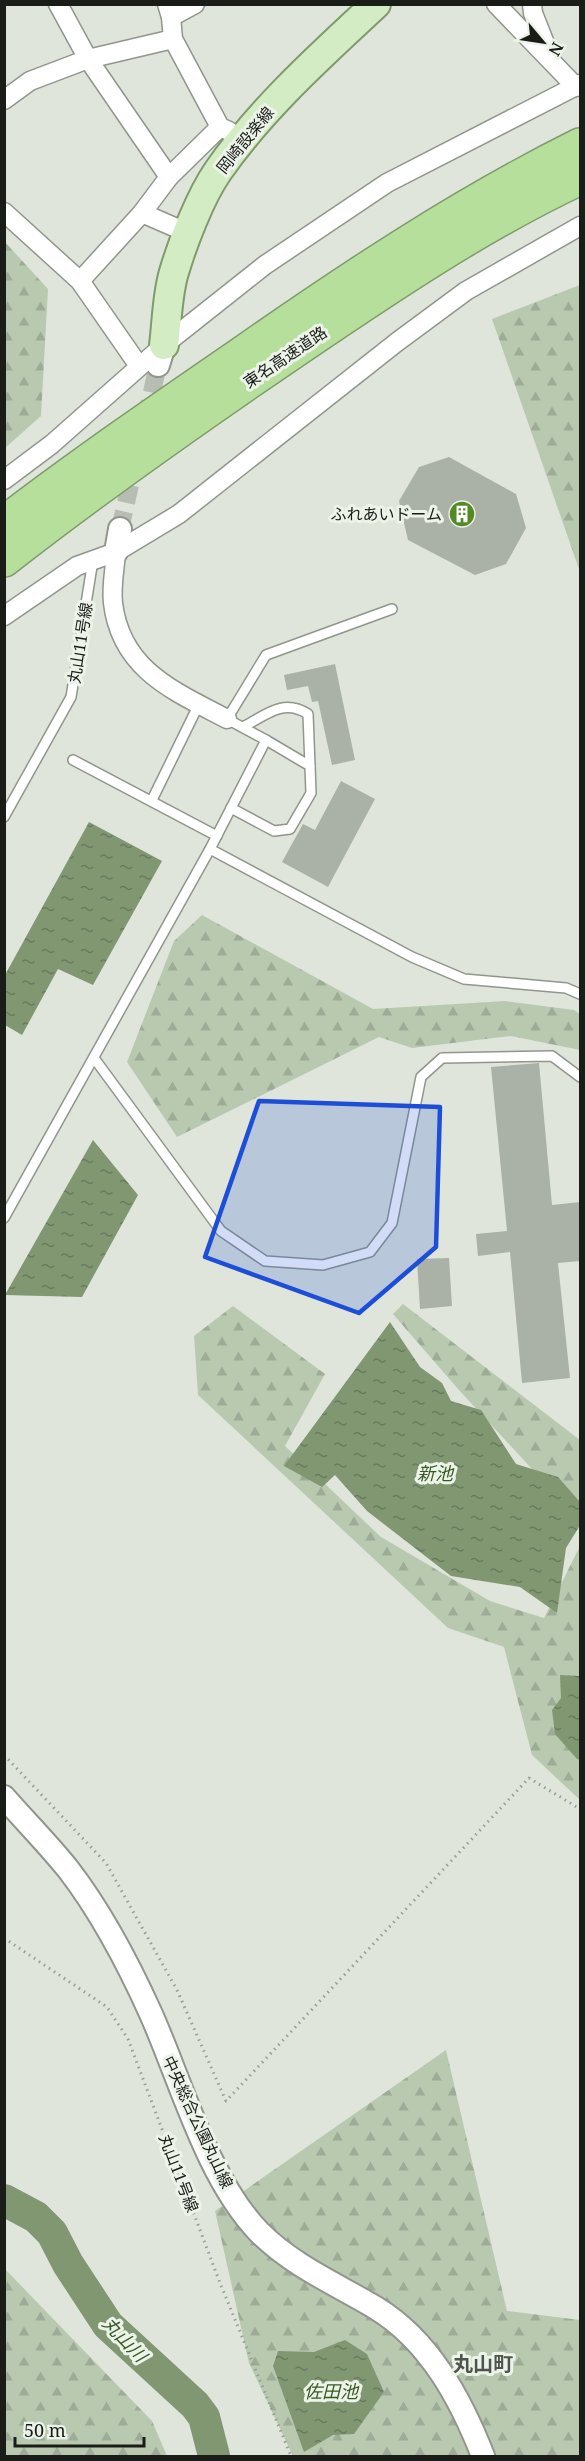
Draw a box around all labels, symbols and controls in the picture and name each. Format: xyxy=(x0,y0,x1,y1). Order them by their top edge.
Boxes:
north arrow xyxy=(513,12,573,72)
text: N xyxy=(543,38,569,60)
street label: 岡崎設楽線 xyxy=(211,102,279,178)
street label: 東名高速道路 xyxy=(239,321,331,393)
building icon: ふれあいドーム xyxy=(447,499,477,529)
place label: ふれあいドーム xyxy=(330,503,442,525)
street label: 丸山11号線 xyxy=(63,601,97,685)
water label: 新池 xyxy=(417,1461,455,1485)
street label: 中央総合公園丸山線 xyxy=(158,2052,238,2192)
street label: 丸山11号線 xyxy=(154,2131,204,2215)
water label: 丸山川 xyxy=(98,2311,154,2368)
district label: 丸山町 xyxy=(453,2350,513,2377)
water label: 佐田池 xyxy=(304,2379,360,2403)
scale bar xyxy=(15,2410,144,2448)
text: 50 m xyxy=(24,2418,66,2442)

